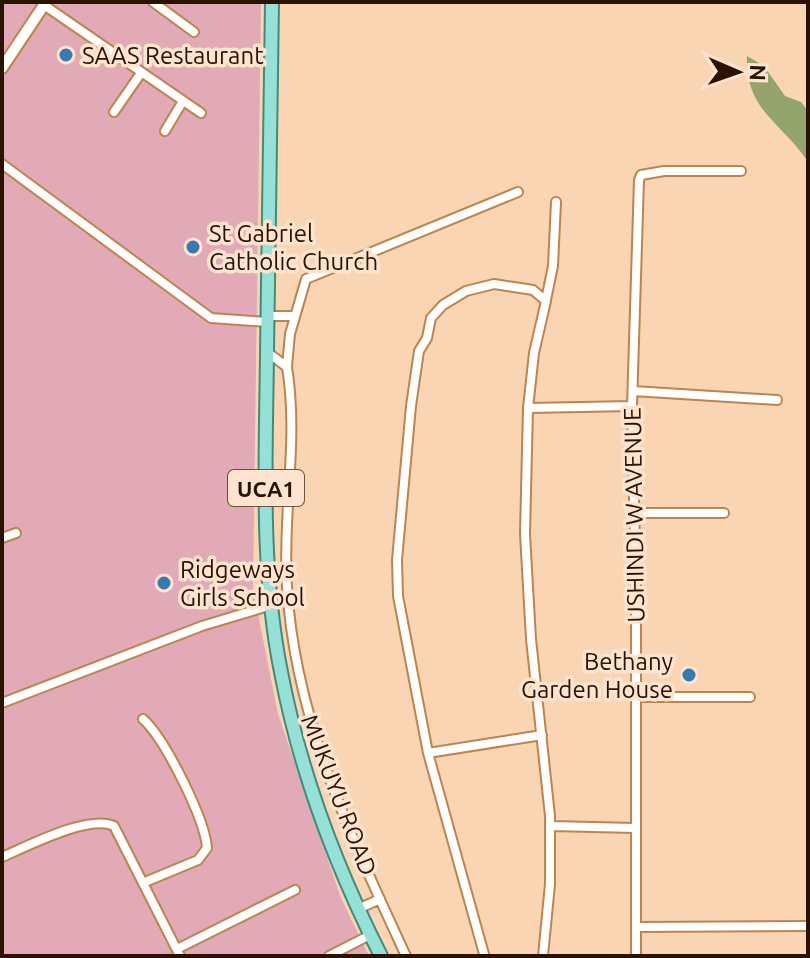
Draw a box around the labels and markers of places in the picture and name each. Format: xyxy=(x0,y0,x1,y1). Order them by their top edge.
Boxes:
place label: SAAS Restaurant xyxy=(82,42,264,69)
marker: SAAS Restaurant xyxy=(57,46,75,64)
place label: St Gabriel Catholic Church xyxy=(209,220,378,275)
marker: St Gabriel Catholic Church xyxy=(184,238,202,256)
place label: Ridgeways Girls School xyxy=(180,556,305,611)
marker: Ridgeways Girls School xyxy=(155,574,173,592)
place label: Bethany Garden House xyxy=(521,648,673,703)
marker: Bethany Garden House xyxy=(680,666,698,684)

